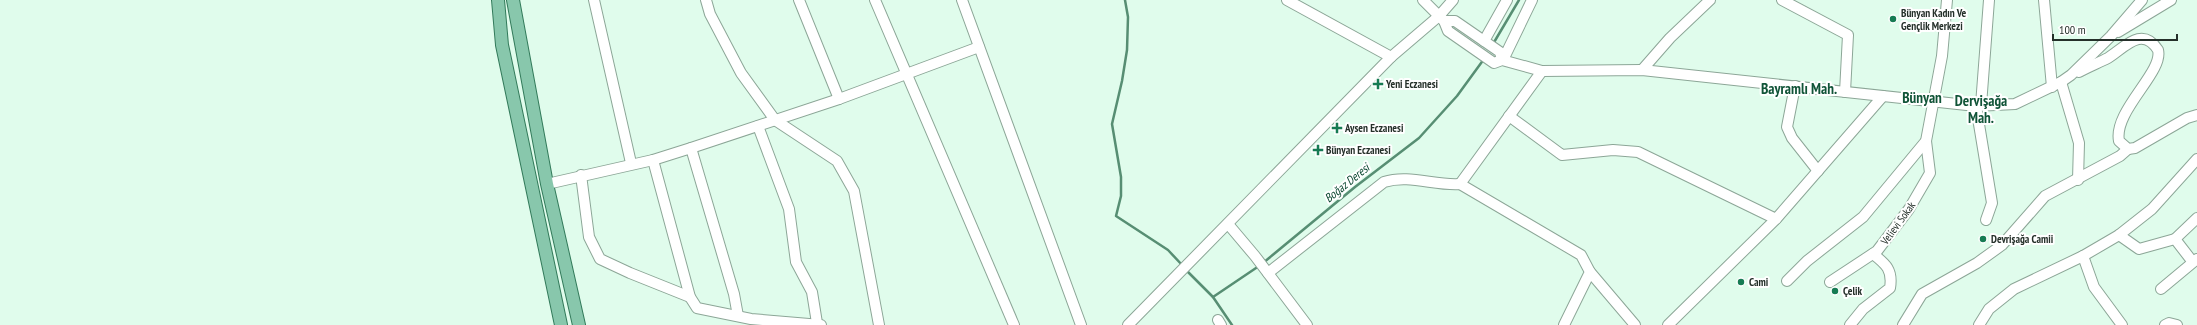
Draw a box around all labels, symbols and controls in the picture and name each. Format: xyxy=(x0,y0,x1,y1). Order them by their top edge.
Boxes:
place label: Bünyan Kadın Ve Gençlik Merkezi xyxy=(1901,6,1967,33)
marker: Bünyan Kadın Ve Gençlik Merkezi xyxy=(1888,14,1898,24)
scale bar xyxy=(2053,16,2177,42)
text: 100 m xyxy=(2059,22,2086,37)
place label: Yeni Eczanesi xyxy=(1385,77,1439,91)
marker: Yeni Eczanesi xyxy=(1373,79,1383,89)
district label: Bayramlı Mah. xyxy=(1761,79,1837,98)
district label: Bünyan xyxy=(1902,88,1942,107)
district label: Dervişağa Mah. xyxy=(1955,91,2007,127)
place label: Aysen Eczanesi xyxy=(1344,121,1404,135)
marker: Aysen Eczanesi xyxy=(1332,123,1342,133)
place label: Bünyan Eczanesi xyxy=(1326,143,1391,157)
marker: Bünyan Eczanesi xyxy=(1313,145,1323,155)
water label: Boğaz Deresi xyxy=(1321,159,1373,205)
street label: Velievi Sokak xyxy=(1877,198,1919,248)
place label: Devrişağa Camii xyxy=(1991,232,2054,246)
marker: Devrişağa Camii xyxy=(1978,234,1988,244)
place label: Cami xyxy=(1749,275,1769,289)
marker: Cami xyxy=(1736,277,1746,287)
place label: Çelik xyxy=(1843,284,1863,298)
marker: Çelik xyxy=(1830,286,1840,296)

